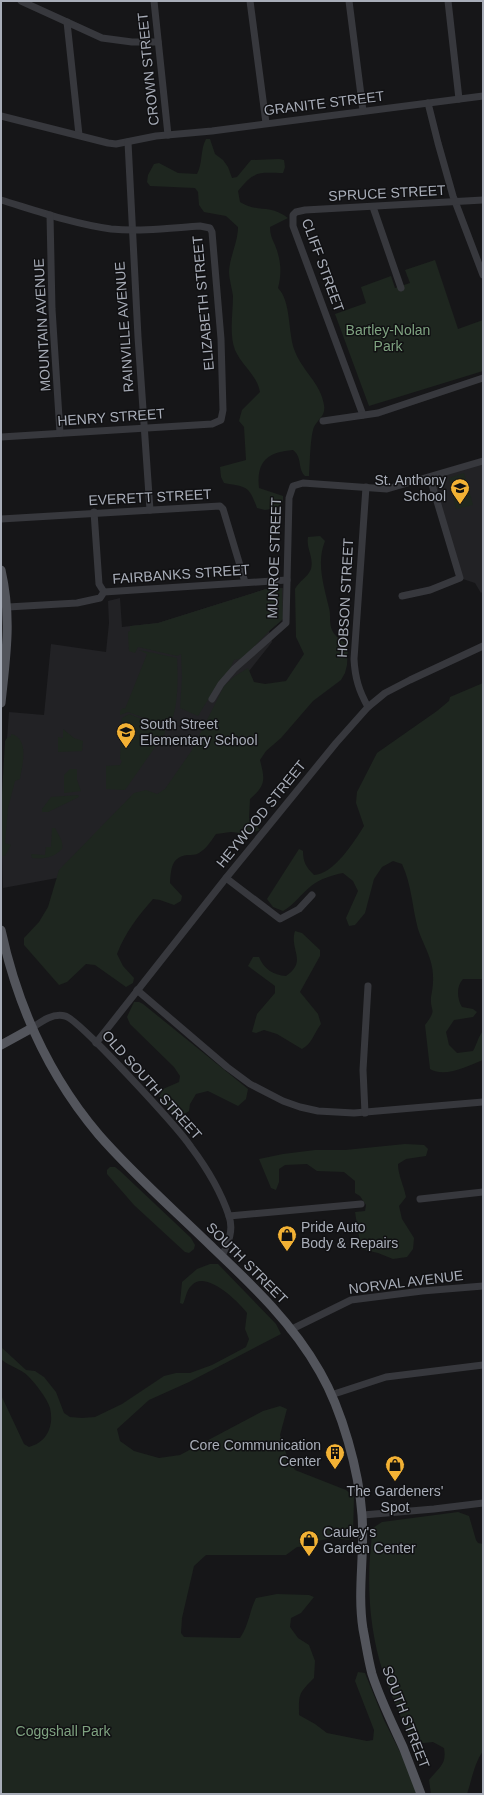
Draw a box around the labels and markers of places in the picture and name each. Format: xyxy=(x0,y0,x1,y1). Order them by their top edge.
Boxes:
place label: St. Anthony School xyxy=(374,472,446,504)
school or university icon: St. Anthony School xyxy=(449,477,471,505)
place label: South Street Elementary School xyxy=(140,716,258,748)
school or university icon: South Street Elementary School xyxy=(115,721,137,749)
place label: Pride Auto Body & Repairs xyxy=(301,1219,398,1251)
shop icon: Pride Auto Body & Repairs xyxy=(276,1224,298,1252)
place label: Core Communication Center xyxy=(190,1437,321,1469)
building icon: Core Communication Center xyxy=(324,1442,346,1470)
shop icon: The Gardeners' Spot xyxy=(384,1454,406,1482)
place label: The Gardeners' Spot xyxy=(347,1483,443,1515)
place label: Cauley's Garden Center xyxy=(323,1524,416,1556)
shop icon: Cauley's Garden Center xyxy=(298,1529,320,1557)

